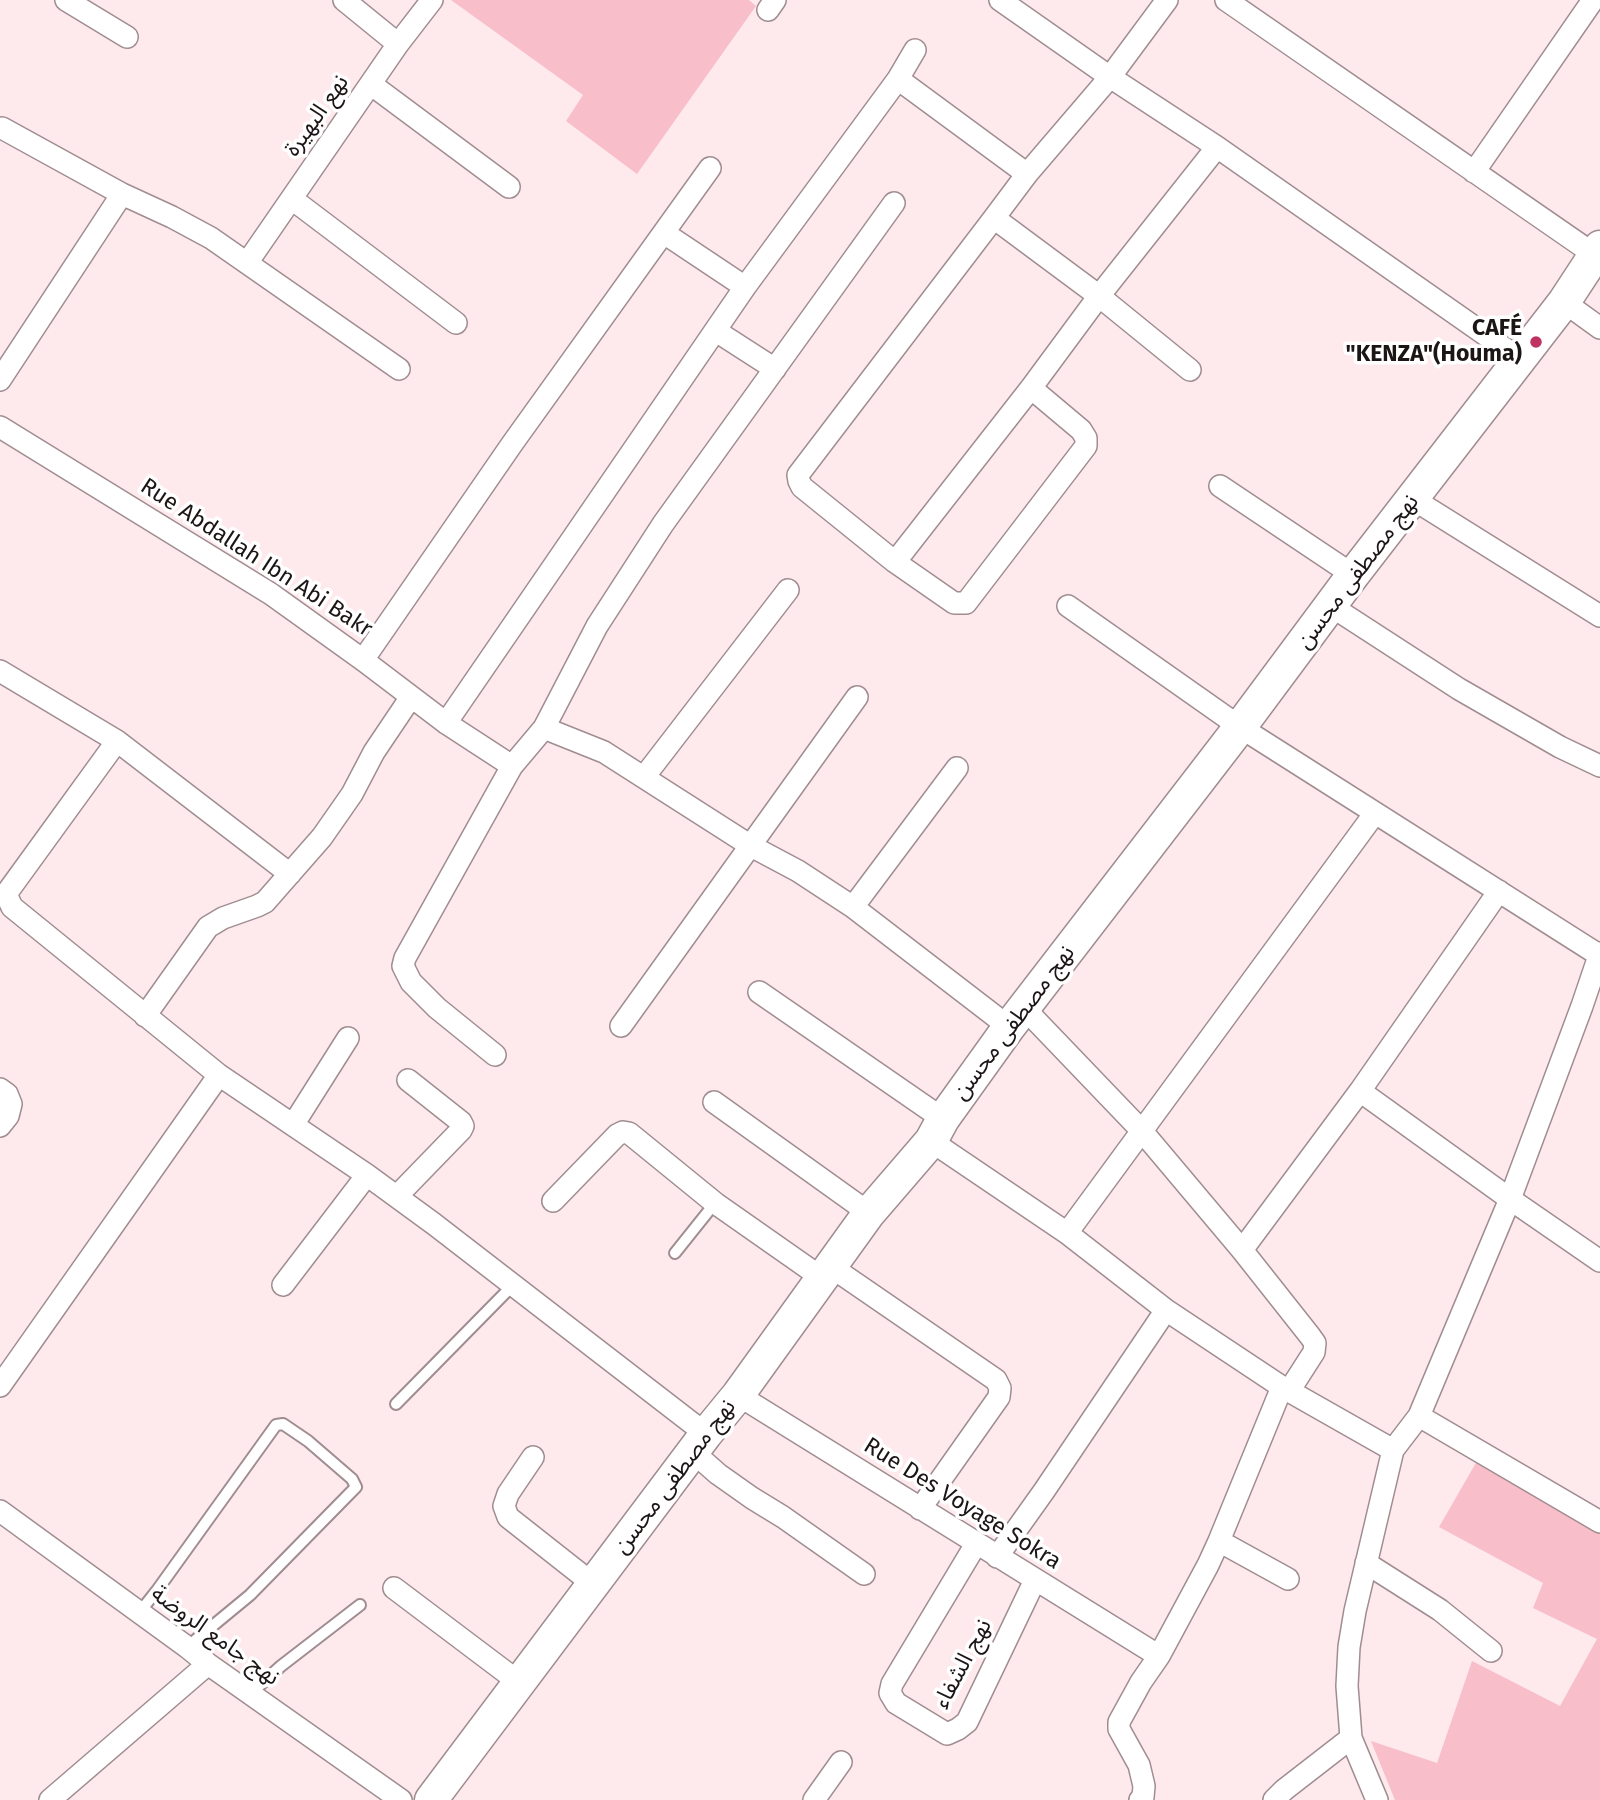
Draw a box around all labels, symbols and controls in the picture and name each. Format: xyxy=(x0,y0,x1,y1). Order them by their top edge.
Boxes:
street label: نهع البهيرة xyxy=(279,70,355,162)
place label: CAFÉ "KENZA"(Houma) xyxy=(1346,315,1522,369)
marker: CAFÉ "KENZA"(Houma) xyxy=(1528,334,1544,350)
street label: Rue Abdallah Ibn Abi Bakr xyxy=(135,473,377,643)
street label: نهج مصطفى محسن xyxy=(1291,489,1425,655)
street label: نهج مصطفى محسن xyxy=(947,940,1081,1106)
street label: نهج مصطفى محسن xyxy=(608,1394,742,1560)
street label: Rue Des Voyage Sokra xyxy=(858,1432,1066,1576)
street label: نهج جامع الروضة xyxy=(145,1580,285,1692)
street label: نهج الشفاء xyxy=(928,1615,998,1713)

